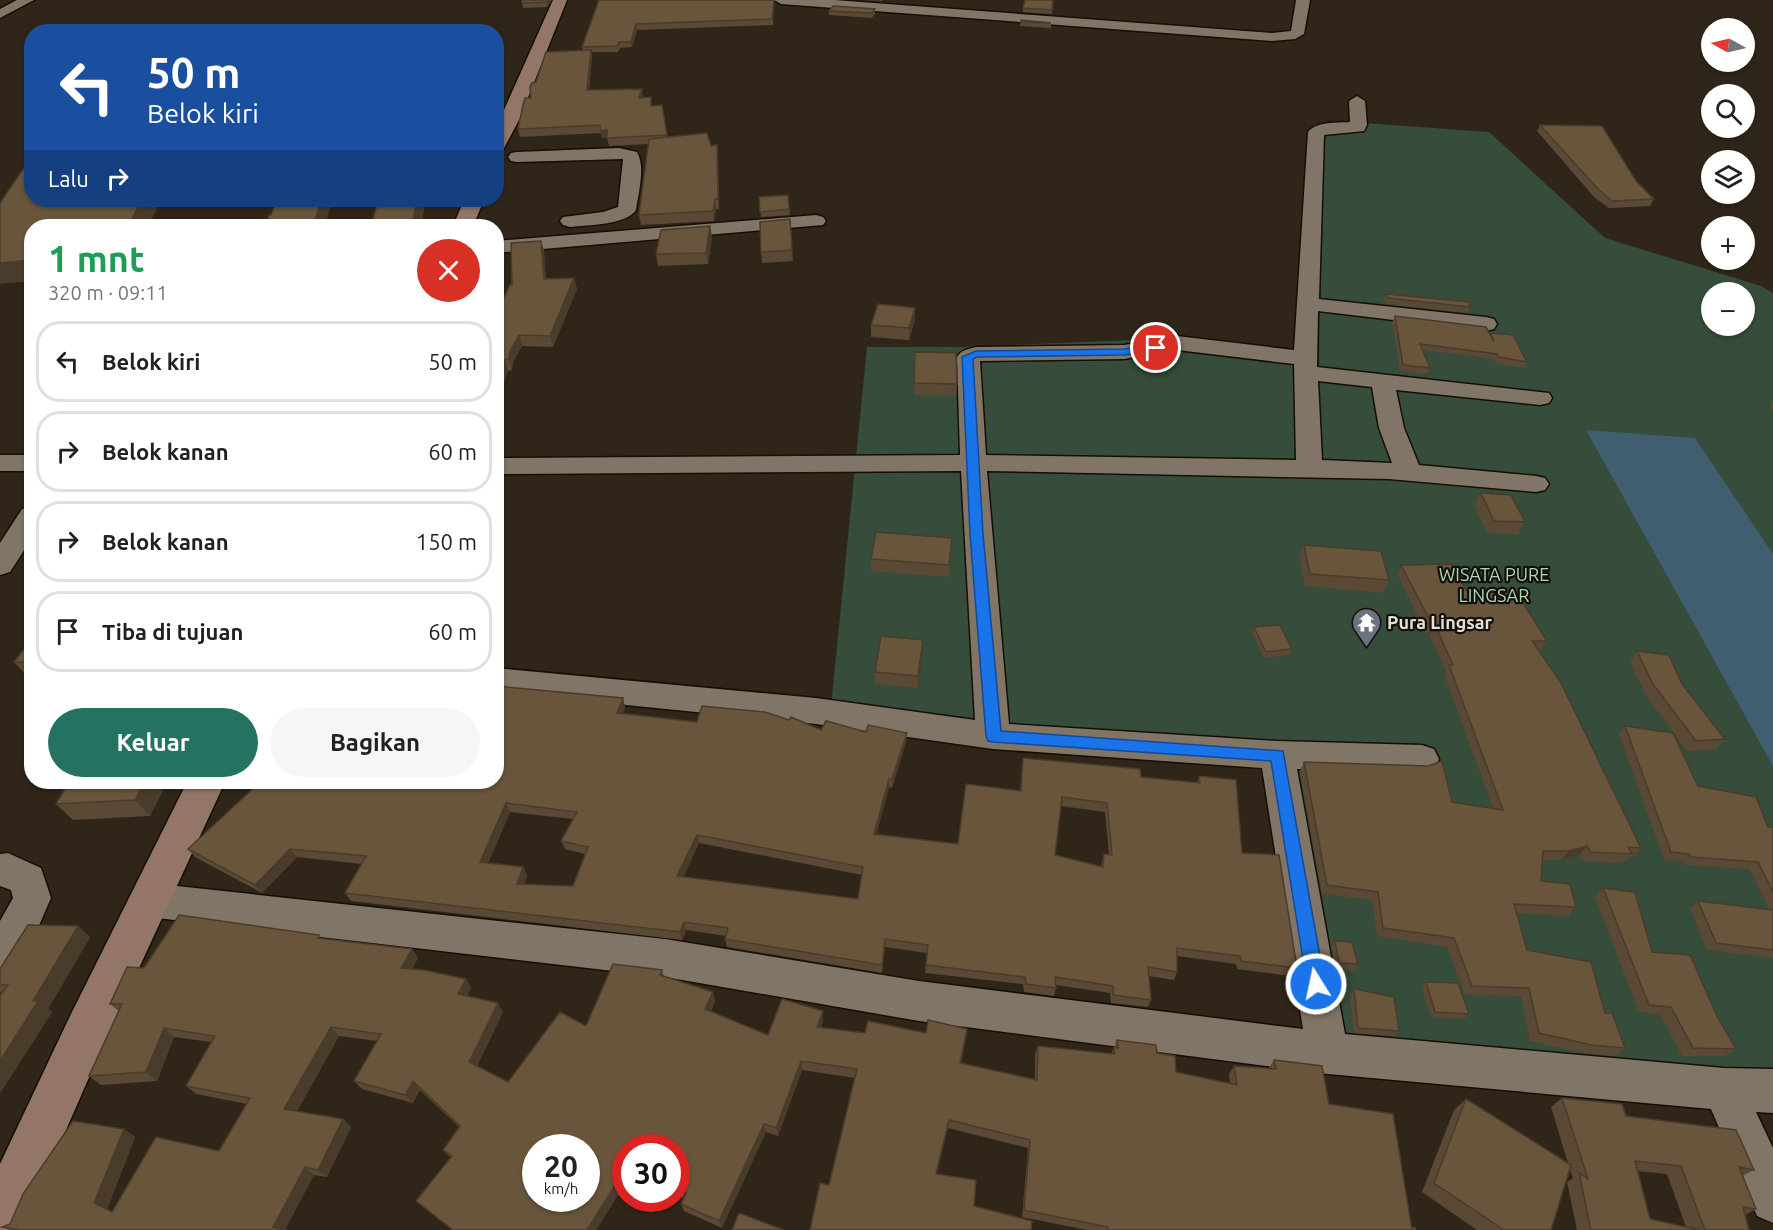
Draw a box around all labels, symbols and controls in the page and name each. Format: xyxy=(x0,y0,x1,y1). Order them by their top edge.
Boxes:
north arrow xyxy=(1701,18,1755,72)
map controls xyxy=(1701,18,1755,336)
icon: left xyxy=(48,48,126,126)
text: 50 m xyxy=(147,49,241,96)
button: search xyxy=(1701,84,1755,138)
text: Belok kiri xyxy=(147,98,259,128)
button: layers xyxy=(1701,150,1755,204)
icon: right xyxy=(101,162,134,195)
text: Lalu xyxy=(48,166,89,191)
button: + xyxy=(1701,216,1755,270)
text: 1 mnt xyxy=(48,238,144,279)
button: close xyxy=(417,239,480,302)
text: 320 m · 09:11 xyxy=(48,281,168,304)
button: − xyxy=(1701,282,1755,336)
pin xyxy=(1130,322,1181,373)
icon: arrive xyxy=(1139,331,1172,364)
icon: left xyxy=(51,345,84,378)
text: Belok kiri xyxy=(102,349,200,374)
text: 50 m xyxy=(428,349,477,374)
icon: right xyxy=(51,435,84,468)
text: Belok kanan xyxy=(102,439,229,464)
text: 60 m xyxy=(428,439,477,464)
icon: right xyxy=(51,525,84,558)
text: Belok kanan xyxy=(102,529,229,554)
text: 150 m xyxy=(416,529,477,554)
park label: WISATA PURE LINGSAR xyxy=(1439,564,1549,605)
temple icon: Pura Lingsar xyxy=(1350,606,1382,648)
place label: Pura Lingsar xyxy=(1387,612,1493,632)
icon: arrive xyxy=(51,615,84,648)
text: Tiba di tujuan xyxy=(102,619,243,644)
text: 60 m xyxy=(428,619,477,644)
button: Keluar xyxy=(48,708,258,777)
button: Bagikan xyxy=(270,708,480,777)
position arrow xyxy=(1284,952,1348,1016)
speed limit sign: 30 xyxy=(612,1134,690,1212)
text: 20 xyxy=(544,1149,578,1183)
text: km/h xyxy=(544,1180,578,1197)

